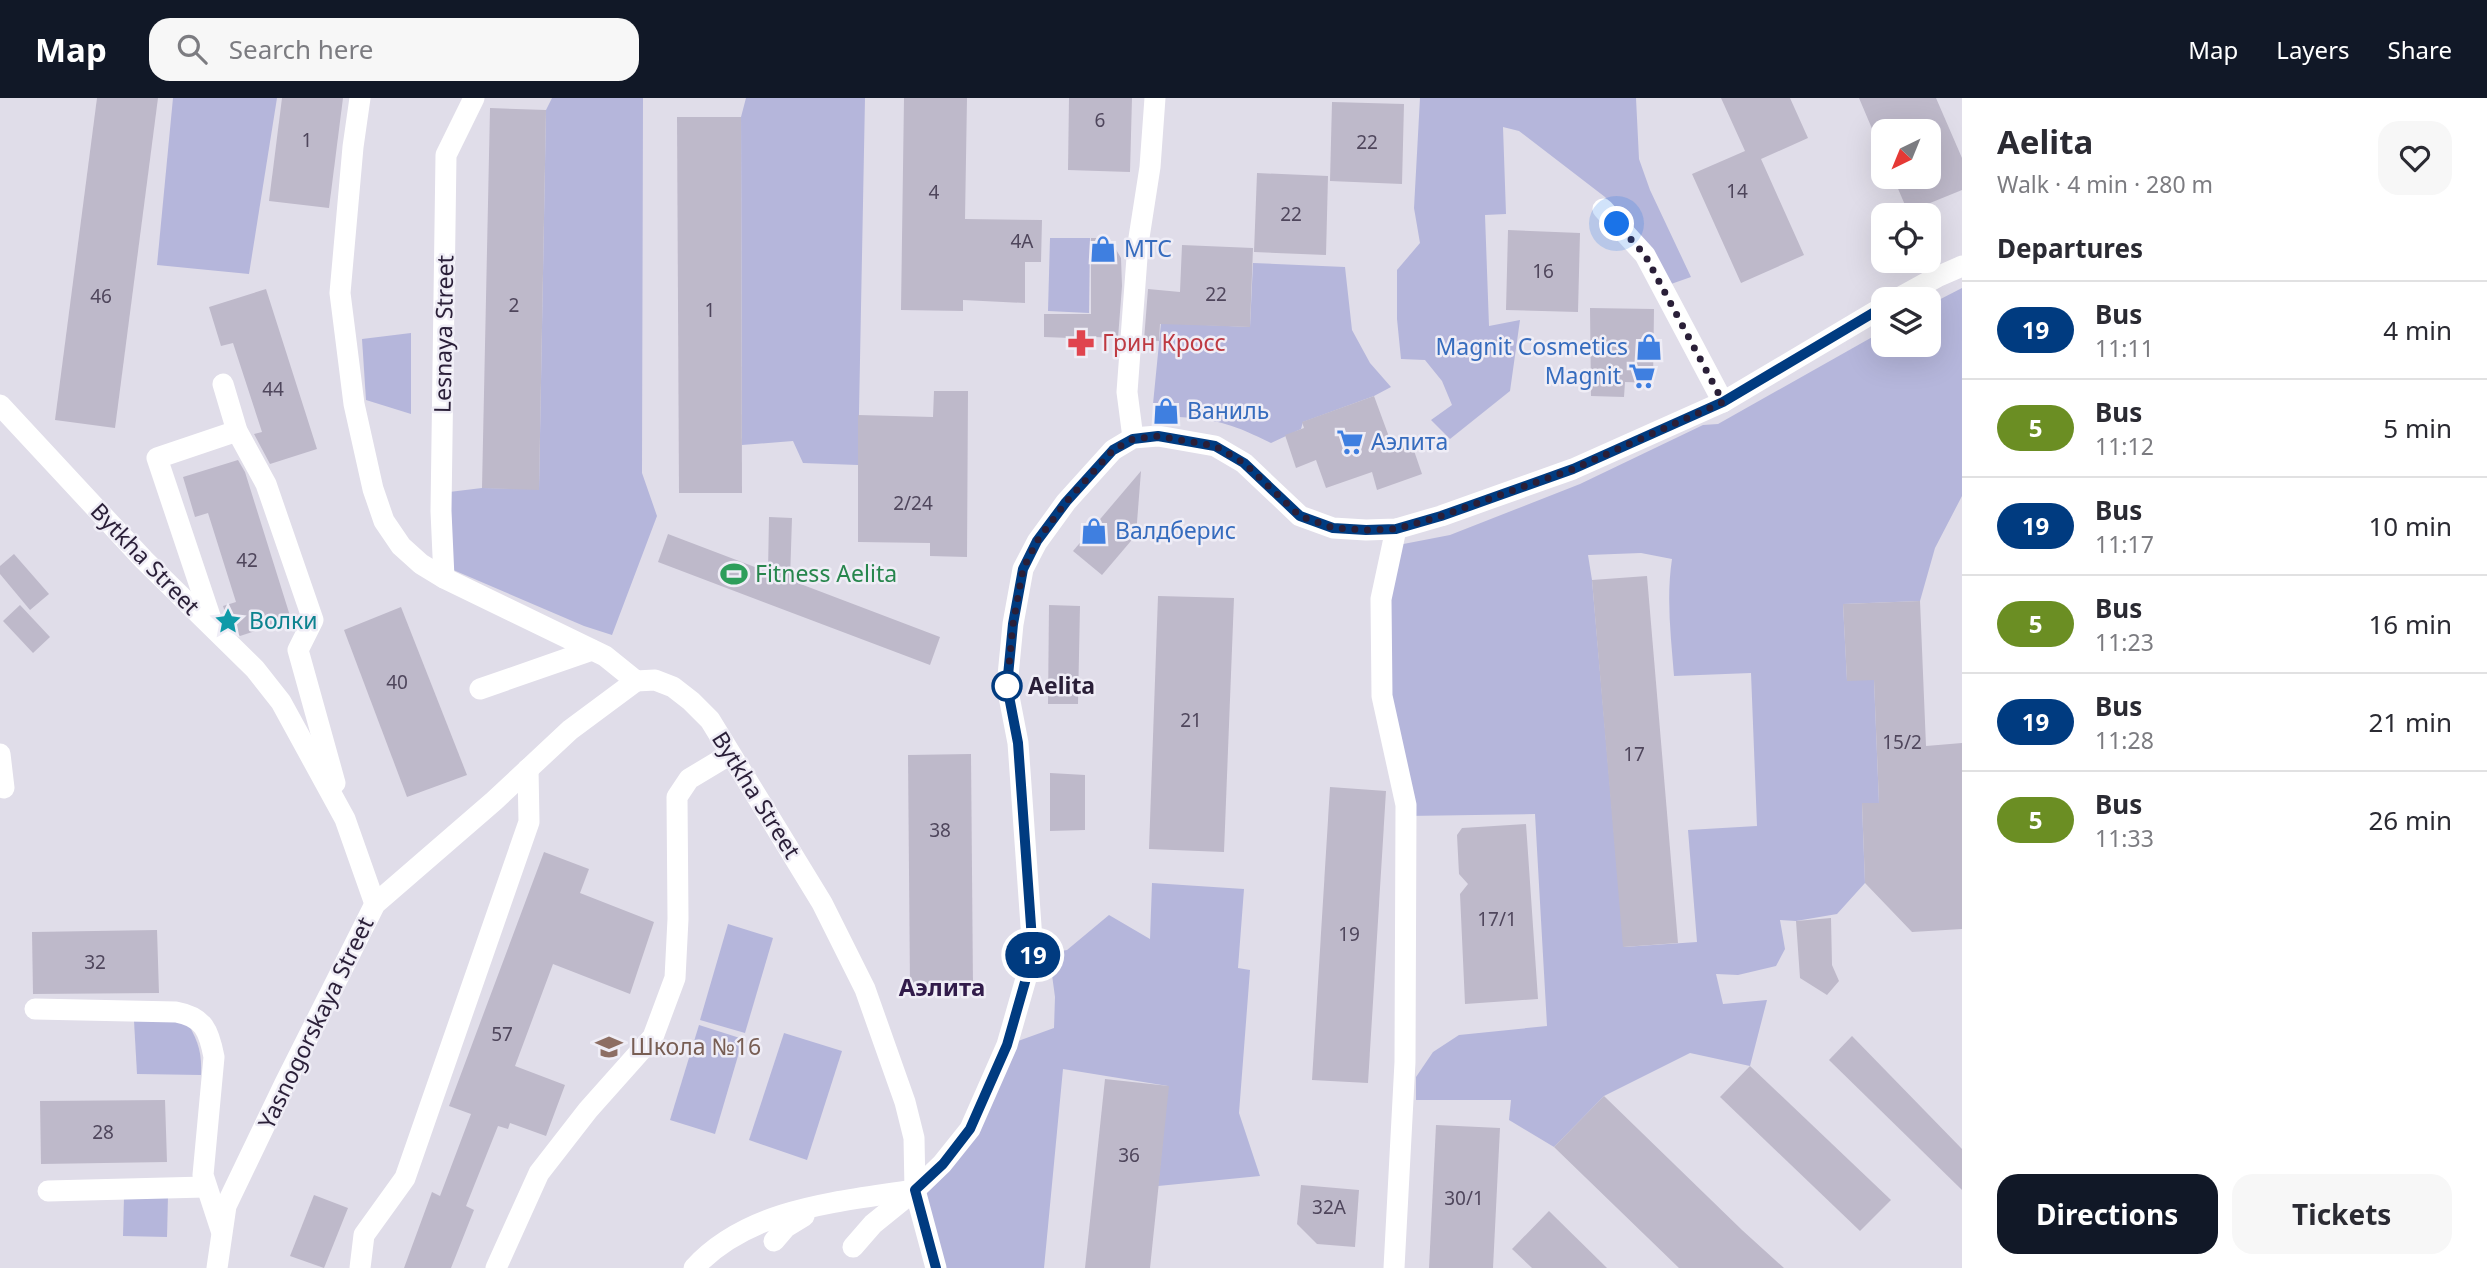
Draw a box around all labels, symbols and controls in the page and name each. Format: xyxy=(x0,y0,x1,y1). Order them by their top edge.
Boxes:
search box xyxy=(149,18,639,81)
text: Map xyxy=(35,27,107,72)
icon: search xyxy=(173,30,211,68)
text: Search here xyxy=(229,31,373,67)
text: Map xyxy=(2188,33,2238,66)
text: Layers xyxy=(2276,33,2350,66)
text: Share xyxy=(2388,33,2452,66)
house number: 6 xyxy=(1095,107,1105,133)
north arrow xyxy=(1871,119,1941,189)
map controls xyxy=(1871,119,1941,357)
text: Aelita xyxy=(1997,119,2093,164)
button: heart xyxy=(2378,121,2452,195)
house number: 1 xyxy=(302,127,312,153)
house number: 22 xyxy=(1356,129,1378,155)
text: Walk · 4 min · 280 m xyxy=(1997,168,2213,200)
house number: 14 xyxy=(1726,178,1748,204)
house number: 4 xyxy=(929,179,940,205)
house number: 22 xyxy=(1280,201,1302,227)
button: locate xyxy=(1871,203,1941,273)
your location xyxy=(1599,206,1634,241)
house number: 4А xyxy=(1011,228,1034,254)
text: Departures xyxy=(1997,230,2143,266)
place label: МТС xyxy=(1124,232,1172,264)
shop icon: МТС xyxy=(1088,234,1118,264)
street label: Lesnaya Street xyxy=(426,255,460,413)
house number: 16 xyxy=(1532,258,1554,284)
house number: 22 xyxy=(1205,281,1227,307)
house number: 46 xyxy=(90,283,112,309)
button: layers xyxy=(1871,287,1941,357)
house number: 2 xyxy=(509,292,519,318)
text: Bus xyxy=(2095,296,2142,332)
house number: 1 xyxy=(705,297,715,323)
text: 4 min xyxy=(2383,312,2452,348)
text: 19 xyxy=(2022,313,2049,346)
place label: Грин Кросс xyxy=(1102,326,1226,358)
pharmacy icon: Грин Кросс xyxy=(1066,328,1096,358)
place label: Magnit Cosmetics xyxy=(1435,330,1628,362)
shop icon: Magnit Cosmetics xyxy=(1634,332,1664,362)
text: 11:11 xyxy=(2095,332,2154,364)
place label: Magnit xyxy=(1545,359,1621,391)
supermarket icon: Magnit xyxy=(1627,361,1657,391)
house number: 44 xyxy=(262,376,284,402)
place label: Ваниль xyxy=(1187,394,1269,426)
text: Bus xyxy=(2095,394,2142,430)
shop icon: Ваниль xyxy=(1151,396,1181,426)
text: 5 min xyxy=(2383,410,2452,446)
text: 5 xyxy=(2029,411,2042,444)
place label: Аэлита xyxy=(1371,425,1448,457)
supermarket icon: Аэлита xyxy=(1335,427,1365,457)
text: 11:12 xyxy=(2095,430,2154,462)
house number: 2/24 xyxy=(893,490,933,516)
text: Bus xyxy=(2095,492,2142,528)
street label: Bytkha Street xyxy=(84,495,207,621)
text: 10 min xyxy=(2368,508,2452,544)
text: 19 xyxy=(2022,509,2049,542)
place label: Валдберис xyxy=(1115,514,1236,546)
shop icon: Валдберис xyxy=(1079,516,1109,546)
text: 11:17 xyxy=(2095,528,2154,560)
house number: 42 xyxy=(236,547,258,573)
place label: Fitness Aelita xyxy=(755,557,897,589)
sports icon: Fitness Aelita xyxy=(719,559,749,589)
text: Bus xyxy=(2095,590,2142,626)
place label: Волки xyxy=(249,604,318,636)
place icon: Волки xyxy=(213,606,243,636)
text: 16 min xyxy=(2368,606,2452,642)
text: 5 xyxy=(2029,607,2042,640)
text: 11:23 xyxy=(2095,626,2154,658)
house number: 40 xyxy=(386,669,408,695)
place label: Aelita xyxy=(1028,669,1095,701)
marker: Aelita xyxy=(992,671,1022,701)
text: Bus xyxy=(2095,688,2142,724)
text: 21 min xyxy=(2368,704,2452,740)
text: 19 xyxy=(2022,705,2049,738)
house number: 21 xyxy=(1180,707,1202,733)
text: 11:28 xyxy=(2095,724,2154,756)
street label: Bytkha Street xyxy=(705,725,809,864)
house number: 15/2 xyxy=(1882,729,1922,755)
house number: 17 xyxy=(1623,741,1645,767)
text: Bus xyxy=(2095,786,2142,822)
text: 26 min xyxy=(2368,802,2452,838)
text: 5 xyxy=(2029,803,2042,836)
house number: 38 xyxy=(929,817,951,843)
text: 11:33 xyxy=(2095,822,2154,854)
house number: 17/1 xyxy=(1477,906,1517,932)
street label: Yasnogorskaya Street xyxy=(250,911,380,1134)
house number: 19 xyxy=(1338,921,1360,947)
line badge: 19 xyxy=(1002,932,1064,978)
text: 19 xyxy=(1019,938,1047,971)
house number: 32 xyxy=(84,949,106,975)
district label: Аэлита xyxy=(899,970,985,1003)
house number: 57 xyxy=(491,1021,513,1047)
place label: Школа №16 xyxy=(630,1030,761,1062)
school or university icon: Школа №16 xyxy=(594,1032,624,1062)
house number: 28 xyxy=(92,1119,114,1145)
house number: 36 xyxy=(1118,1142,1140,1168)
button: Directions xyxy=(1997,1174,2218,1254)
button: Tickets xyxy=(2232,1174,2452,1254)
house number: 30/1 xyxy=(1444,1185,1484,1211)
house number: 32А xyxy=(1312,1194,1347,1220)

